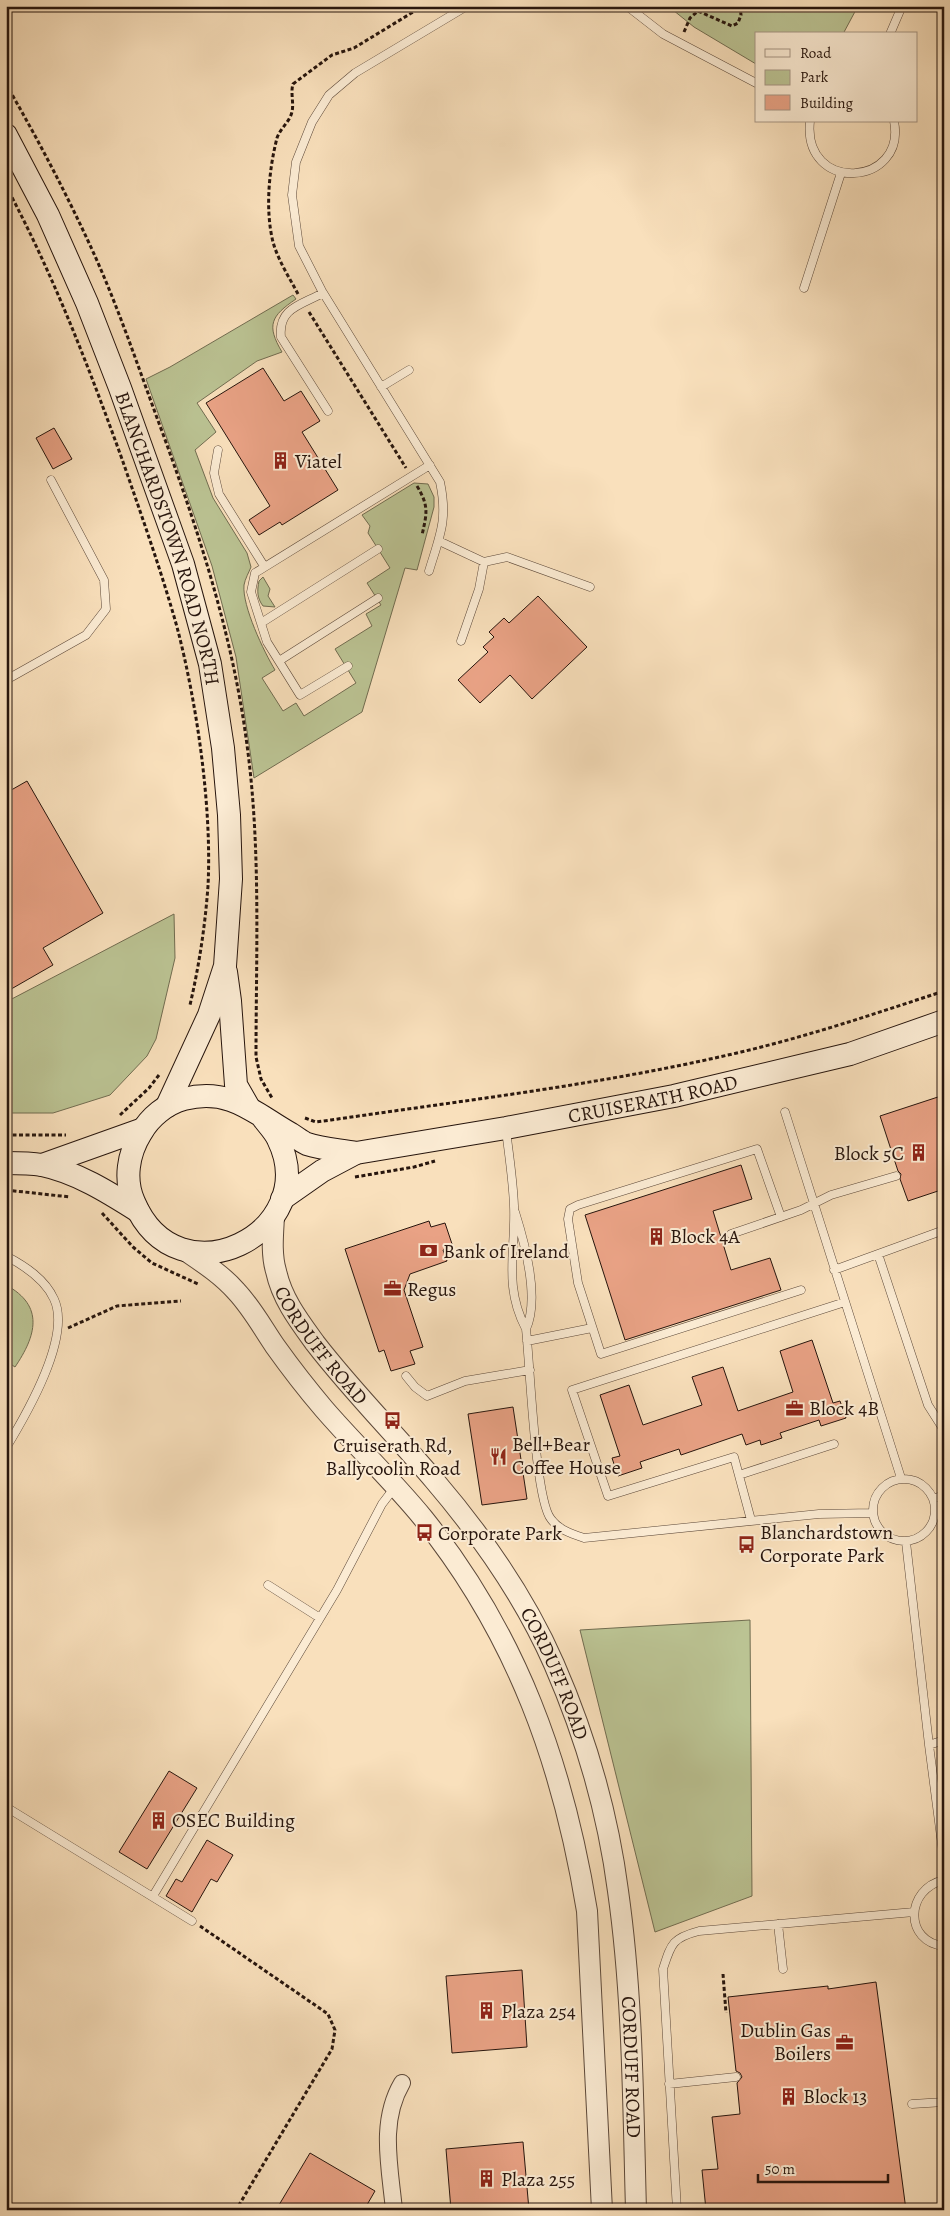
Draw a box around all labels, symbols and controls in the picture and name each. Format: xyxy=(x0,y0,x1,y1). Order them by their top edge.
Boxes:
legend xyxy=(755,32,918,122)
text: Road xyxy=(800,43,832,63)
text: Park xyxy=(800,67,829,87)
text: Building xyxy=(800,93,853,113)
street label: BLANCHARDSTOWN ROAD NORTH xyxy=(109,388,227,687)
place label: Viatel xyxy=(294,448,342,475)
building icon: Viatel xyxy=(271,451,291,471)
street label: CRUISERATH ROAD xyxy=(566,1068,740,1129)
place label: Block 5C xyxy=(834,1140,904,1167)
building icon: Block 5C xyxy=(908,1143,928,1163)
place label: Block 4A xyxy=(670,1223,740,1250)
building icon: Block 4A xyxy=(646,1226,666,1246)
place label: Bank of Ireland xyxy=(443,1238,569,1265)
bank icon: Bank of Ireland xyxy=(419,1241,439,1261)
place label: Regus xyxy=(407,1276,456,1303)
office icon: Regus xyxy=(383,1279,403,1299)
street label: CORDUFF ROAD xyxy=(268,1282,374,1410)
place label: Block 4B xyxy=(809,1395,879,1422)
office icon: Block 4B xyxy=(785,1398,805,1418)
bus stop icon: Cruiserath Rd, Ballycoolin Road xyxy=(383,1411,403,1431)
place label: Bell+Bear Coffee House xyxy=(512,1431,621,1481)
place label: Cruiserath Rd, Ballycoolin Road xyxy=(326,1432,461,1482)
restaurant icon: Bell+Bear Coffee House xyxy=(488,1446,508,1466)
place label: Blanchardstown Corporate Park xyxy=(760,1519,893,1569)
place label: Corporate Park xyxy=(438,1520,562,1547)
bus stop icon: Corporate Park xyxy=(414,1523,434,1543)
bus stop icon: Blanchardstown Corporate Park xyxy=(736,1534,756,1554)
street label: CORDUFF ROAD xyxy=(514,1602,595,1743)
place label: OSEC Building xyxy=(172,1807,295,1834)
building icon: OSEC Building xyxy=(148,1810,168,1830)
street label: CORDUFF ROAD xyxy=(615,1995,648,2138)
place label: Plaza 254 xyxy=(501,1998,576,2025)
building icon: Plaza 254 xyxy=(477,2001,497,2021)
place label: Dublin Gas Boilers xyxy=(740,2017,831,2067)
office icon: Dublin Gas Boilers xyxy=(835,2032,855,2052)
place label: Block 13 xyxy=(803,2083,867,2110)
building icon: Block 13 xyxy=(779,2086,799,2106)
scale bar xyxy=(758,2151,888,2183)
text: 50 m xyxy=(765,2159,795,2179)
place label: Plaza 255 xyxy=(501,2166,575,2193)
building icon: Plaza 255 xyxy=(477,2169,497,2189)

